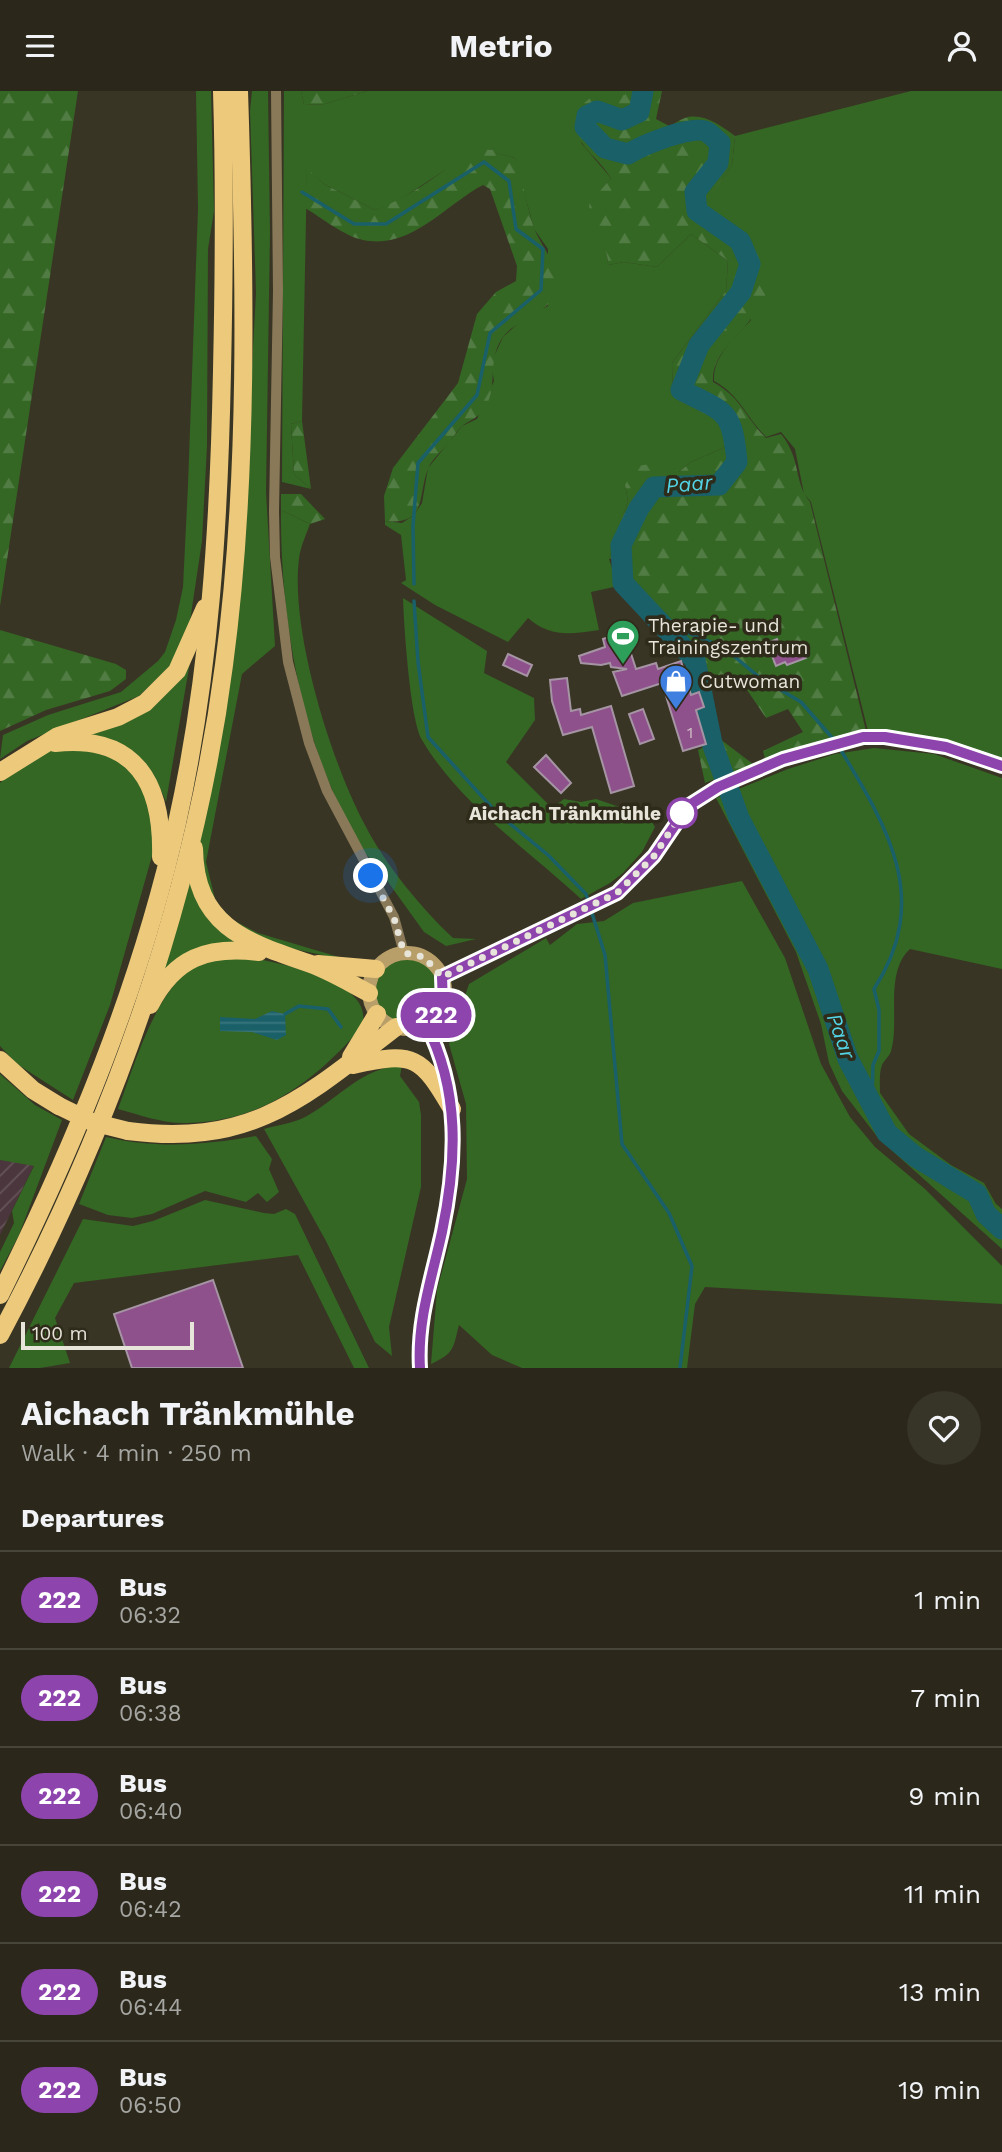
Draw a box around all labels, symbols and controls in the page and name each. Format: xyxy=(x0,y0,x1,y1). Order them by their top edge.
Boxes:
icon: menu xyxy=(21,27,59,65)
text: Metrio xyxy=(449,27,553,65)
icon: person xyxy=(943,27,981,65)
water label: Paar xyxy=(665,469,714,498)
place label: Therapie- und Trainingszentrum xyxy=(648,614,808,659)
sports icon: Therapie- und Trainingszentrum xyxy=(604,617,642,666)
shop icon: Cutwoman xyxy=(657,662,695,711)
place label: Cutwoman xyxy=(700,670,800,693)
house number: 1 xyxy=(687,723,693,742)
marker: Aichach Tränkmühle xyxy=(667,798,697,828)
place label: Aichach Tränkmühle xyxy=(469,802,661,825)
your location xyxy=(353,858,388,893)
line badge: 222 xyxy=(396,992,476,1038)
text: 222 xyxy=(415,1001,457,1029)
water label: Paar xyxy=(822,1010,861,1063)
scale bar xyxy=(21,1319,194,1351)
text: 100 m xyxy=(32,1322,88,1345)
button: heart xyxy=(907,1391,981,1465)
text: Aichach Tränkmühle xyxy=(21,1394,355,1433)
text: Walk · 4 min · 250 m xyxy=(21,1440,252,1467)
text: Departures xyxy=(21,1503,164,1533)
text: Bus xyxy=(119,1572,167,1602)
text: 1 min xyxy=(914,1585,981,1615)
text: 222 xyxy=(38,1586,81,1614)
text: 06:32 xyxy=(119,1602,181,1629)
text: Bus xyxy=(119,1670,167,1700)
text: 7 min xyxy=(911,1683,981,1713)
text: 222 xyxy=(38,1684,81,1712)
text: 06:38 xyxy=(119,1700,182,1727)
text: Bus xyxy=(119,1768,167,1798)
text: 9 min xyxy=(908,1781,981,1811)
text: 222 xyxy=(38,1782,81,1810)
text: 06:40 xyxy=(119,1798,182,1825)
text: Bus xyxy=(119,1866,167,1896)
text: 11 min xyxy=(904,1879,981,1909)
text: 222 xyxy=(38,1880,81,1908)
text: 06:42 xyxy=(119,1896,182,1923)
text: Bus xyxy=(119,1964,167,1994)
text: 13 min xyxy=(899,1977,981,2007)
text: 222 xyxy=(38,1978,81,2006)
text: 06:44 xyxy=(119,1994,182,2021)
text: Bus xyxy=(119,2062,167,2092)
text: 19 min xyxy=(898,2075,981,2105)
text: 222 xyxy=(38,2076,81,2104)
text: 06:50 xyxy=(119,2092,182,2119)

